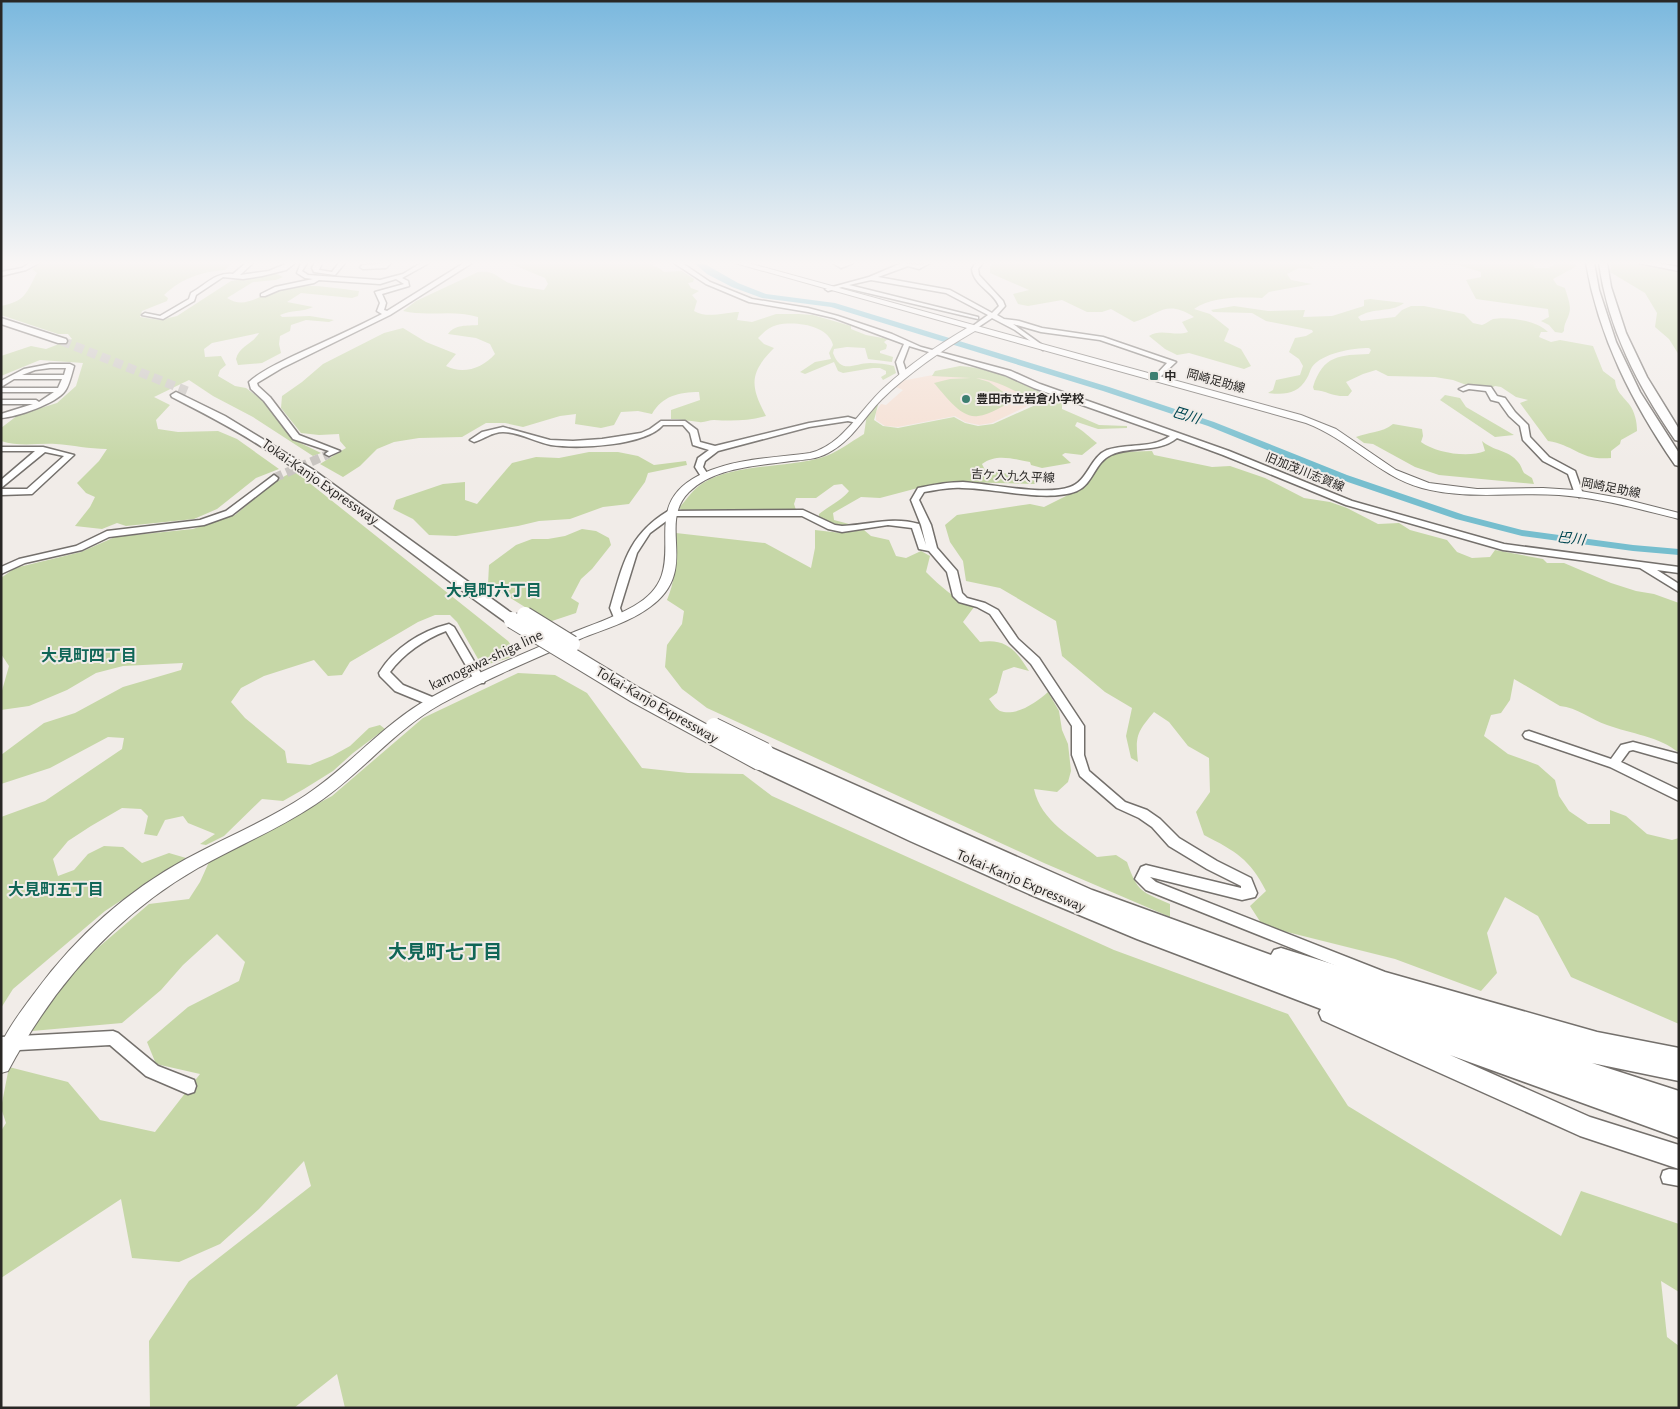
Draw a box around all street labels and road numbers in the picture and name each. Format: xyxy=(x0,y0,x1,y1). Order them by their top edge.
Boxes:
street label: 岡崎足助線 xyxy=(1185,366,1247,395)
street label: Tokai-Kanjo Expressway xyxy=(259,436,382,528)
street label: 旧加茂川志賀線 xyxy=(1264,450,1347,493)
street label: 吉ケ入九久平線 xyxy=(971,467,1055,484)
street label: 岡崎足助線 xyxy=(1580,475,1642,500)
street label: kamogawa-shiga line xyxy=(427,627,545,693)
street label: Tokai-Kanjo Expressway xyxy=(593,664,721,746)
street label: Tokai-Kanjo Expressway xyxy=(954,847,1088,915)

